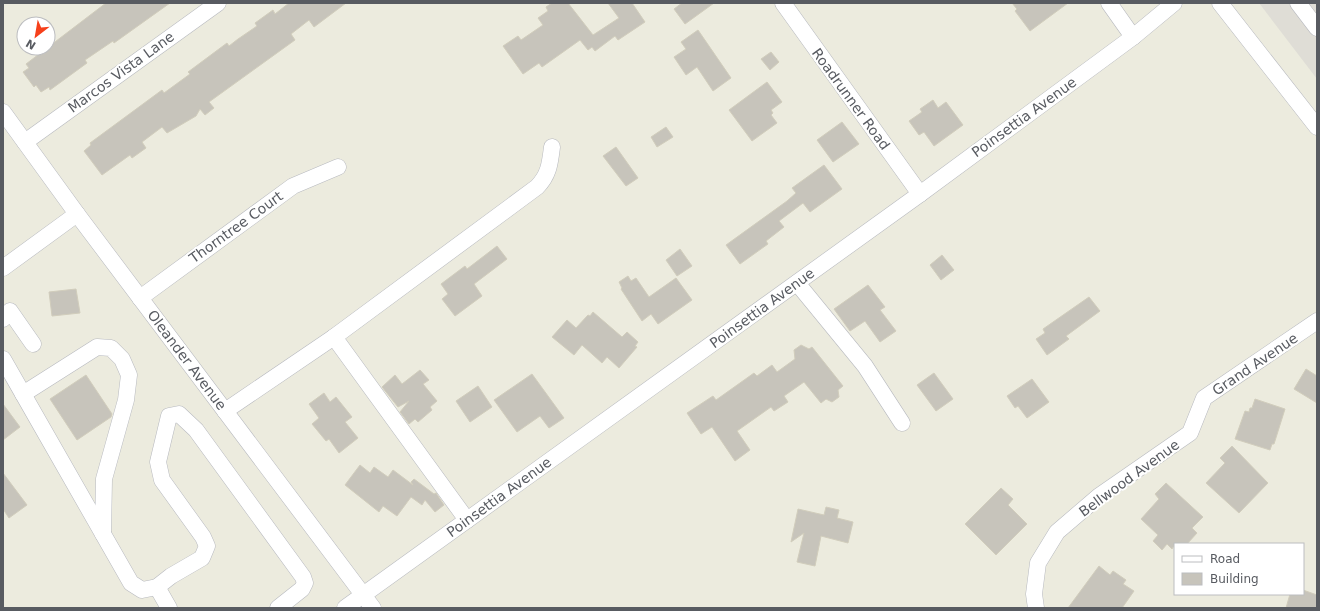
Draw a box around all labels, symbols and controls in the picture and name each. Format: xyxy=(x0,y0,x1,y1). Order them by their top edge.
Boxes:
north arrow xyxy=(16,16,56,56)
street label: Marcos Vista Lane xyxy=(65,28,177,116)
text: N xyxy=(24,36,38,52)
street label: Roadrunner Road xyxy=(809,45,893,153)
street label: Poinsettia Avenue xyxy=(969,74,1079,160)
street label: Thorntree Court xyxy=(185,187,286,267)
street label: Poinsettia Avenue xyxy=(707,265,817,351)
street label: Oleander Avenue xyxy=(144,307,230,413)
street label: Grand Avenue xyxy=(1209,330,1301,398)
street label: Bellwood Avenue xyxy=(1076,436,1182,520)
street label: Poinsettia Avenue xyxy=(444,454,554,540)
legend xyxy=(1174,543,1304,595)
text: Road xyxy=(1210,552,1240,566)
text: Building xyxy=(1210,572,1259,586)

